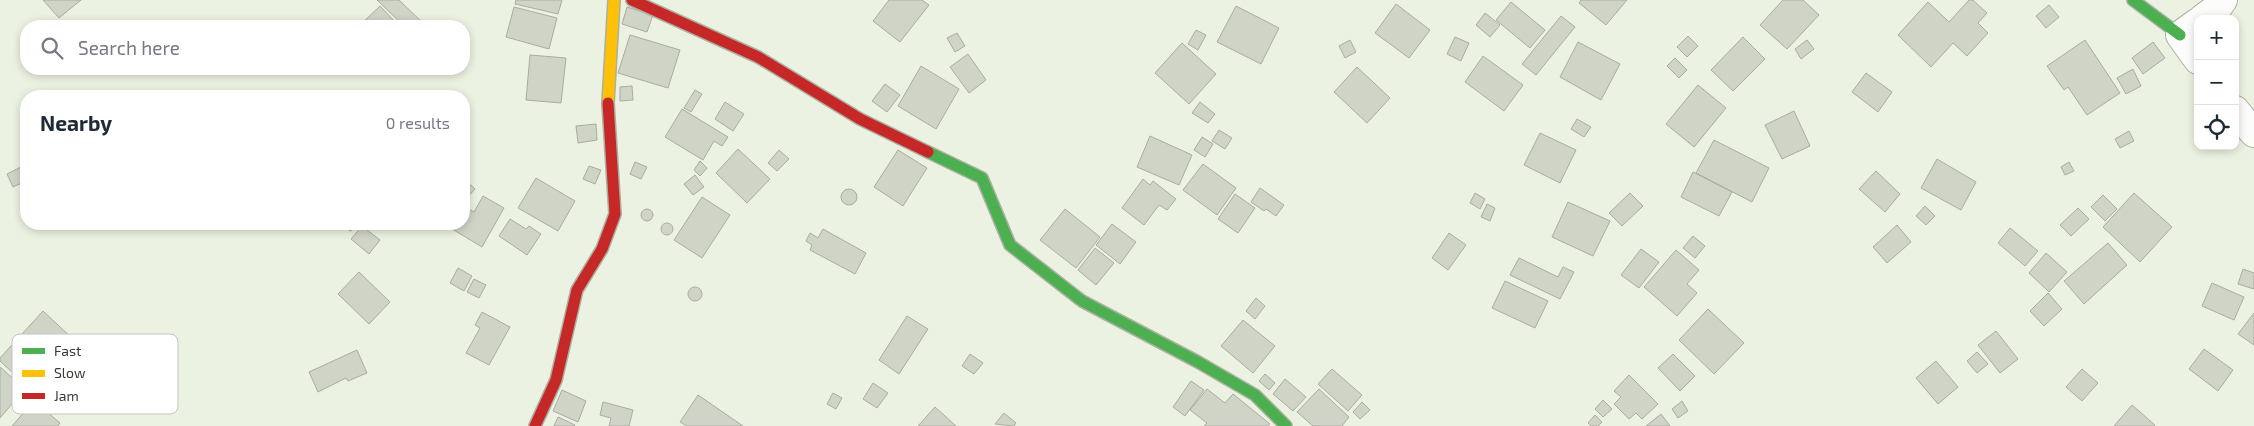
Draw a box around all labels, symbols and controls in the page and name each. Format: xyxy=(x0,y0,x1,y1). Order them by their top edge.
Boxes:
map controls xyxy=(2194,15,2239,150)
button: + xyxy=(2194,15,2239,60)
search box xyxy=(20,20,470,75)
icon: search xyxy=(38,34,66,62)
text: Search here xyxy=(78,36,180,59)
button: − xyxy=(2194,60,2239,105)
button: locate xyxy=(2194,105,2239,150)
text: Nearby xyxy=(40,110,112,135)
text: 0 results xyxy=(386,113,450,132)
legend xyxy=(12,334,178,414)
text: Fast xyxy=(54,342,81,359)
text: Slow xyxy=(54,364,86,381)
text: Jam xyxy=(54,387,79,404)

